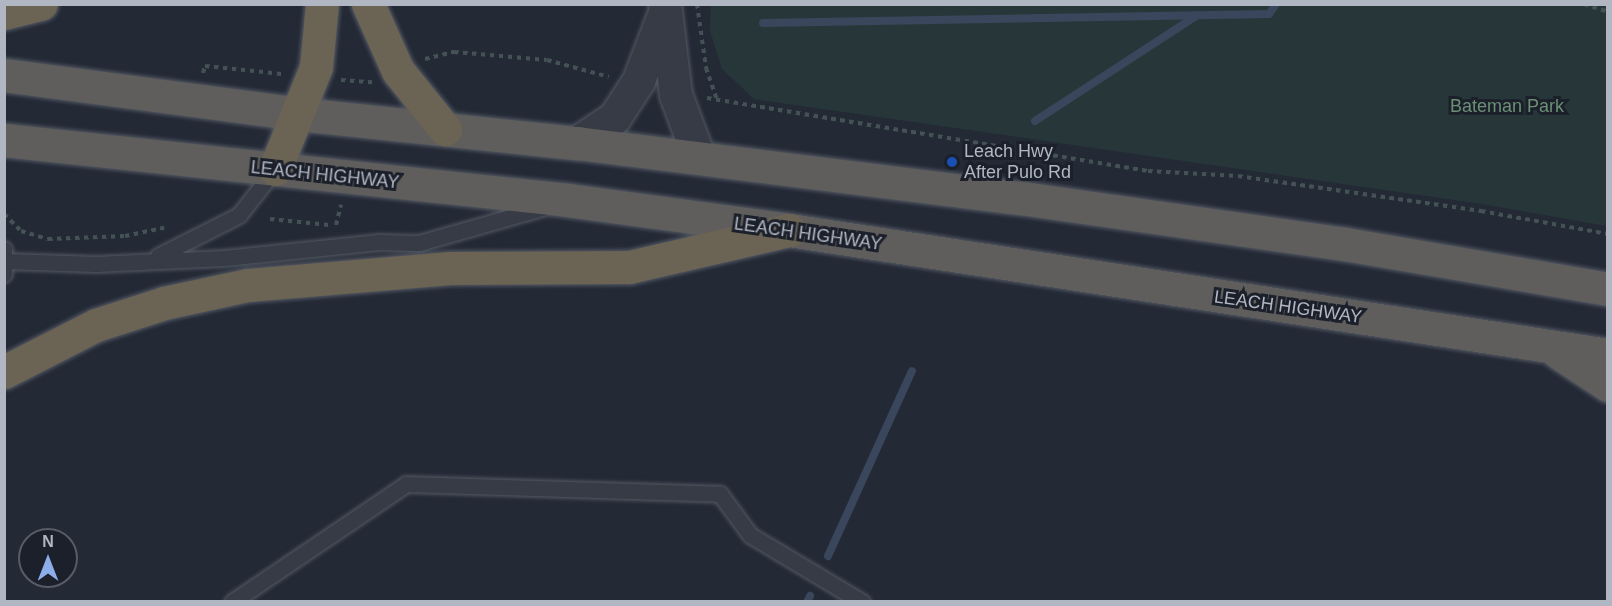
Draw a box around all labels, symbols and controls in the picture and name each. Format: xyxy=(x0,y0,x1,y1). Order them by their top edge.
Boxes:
park label: Bateman Park xyxy=(1450,95,1564,117)
place label: Leach Hwy After Pulo Rd xyxy=(964,141,1071,184)
marker: Leach Hwy After Pulo Rd xyxy=(945,155,959,169)
street label: LEACH HIGHWAY xyxy=(250,156,400,194)
street label: LEACH HIGHWAY xyxy=(733,213,883,255)
street label: LEACH HIGHWAY xyxy=(1213,286,1363,328)
north arrow xyxy=(18,528,78,588)
text: N xyxy=(42,533,54,550)

